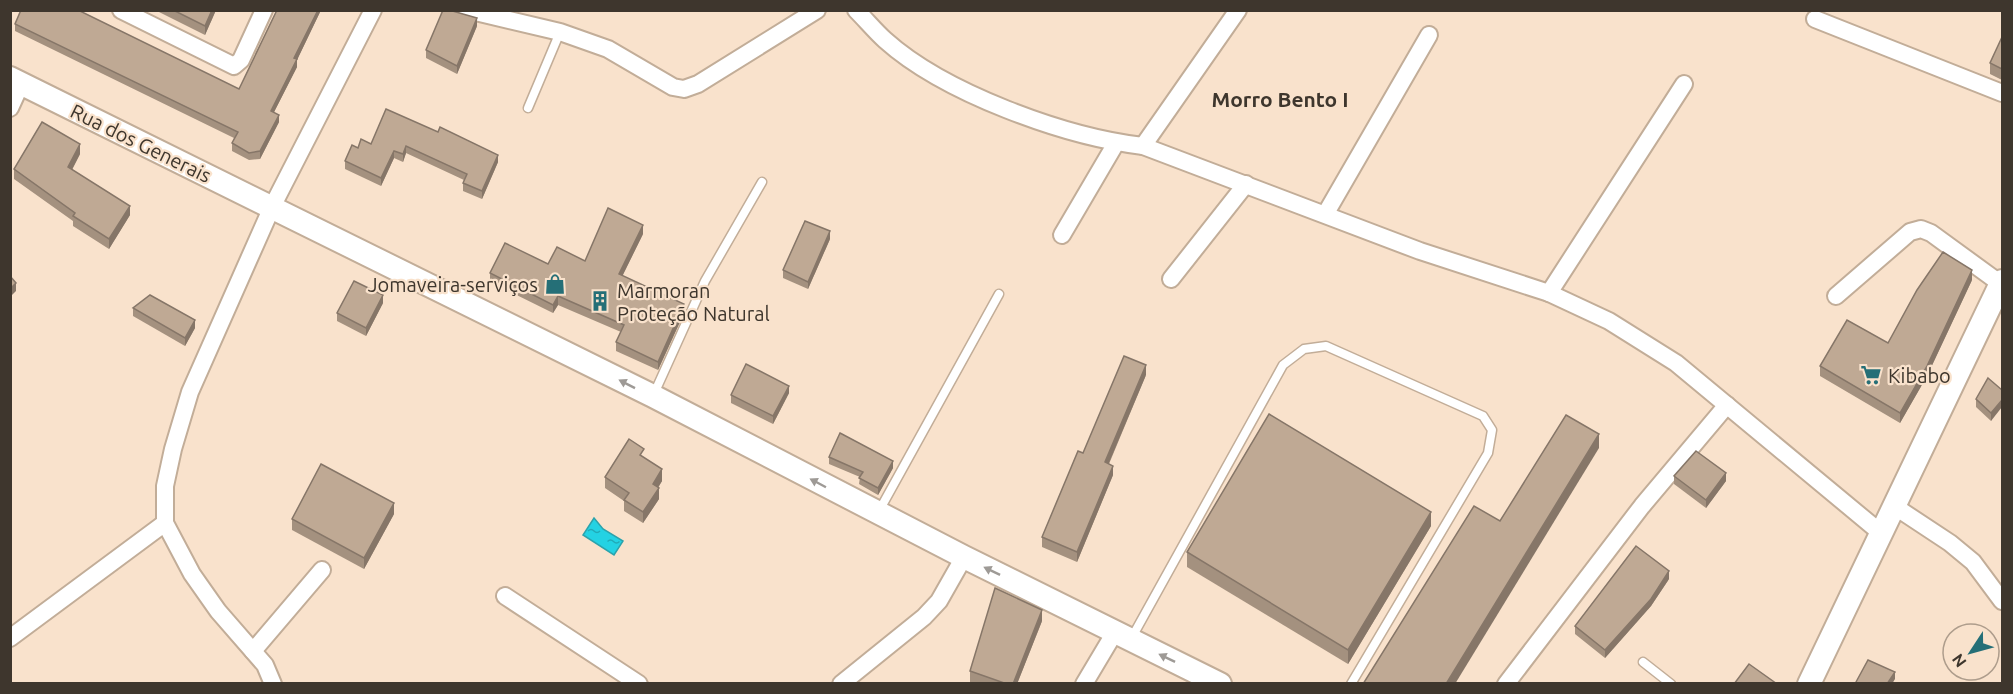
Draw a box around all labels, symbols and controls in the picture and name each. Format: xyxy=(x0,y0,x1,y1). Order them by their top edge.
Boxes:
district label: Morro Bento I xyxy=(1211,87,1349,111)
street label: Rua dos Generais xyxy=(67,99,215,187)
shop icon: Jomaveira-serviços xyxy=(543,272,567,296)
place label: Jomaveira-serviços xyxy=(368,273,538,296)
place label: Marmoran Proteção Natural xyxy=(617,279,770,325)
building icon: Marmoran Proteção Natural xyxy=(588,289,612,313)
supermarket icon: Kibabo xyxy=(1859,363,1883,387)
place label: Kibabo xyxy=(1888,364,1951,387)
one-way arrow xyxy=(618,379,635,388)
one-way arrow xyxy=(810,478,827,488)
one-way arrow xyxy=(984,567,1001,576)
north arrow xyxy=(1941,622,2001,682)
text: N xyxy=(1948,651,1970,671)
one-way arrow xyxy=(1159,653,1176,662)

